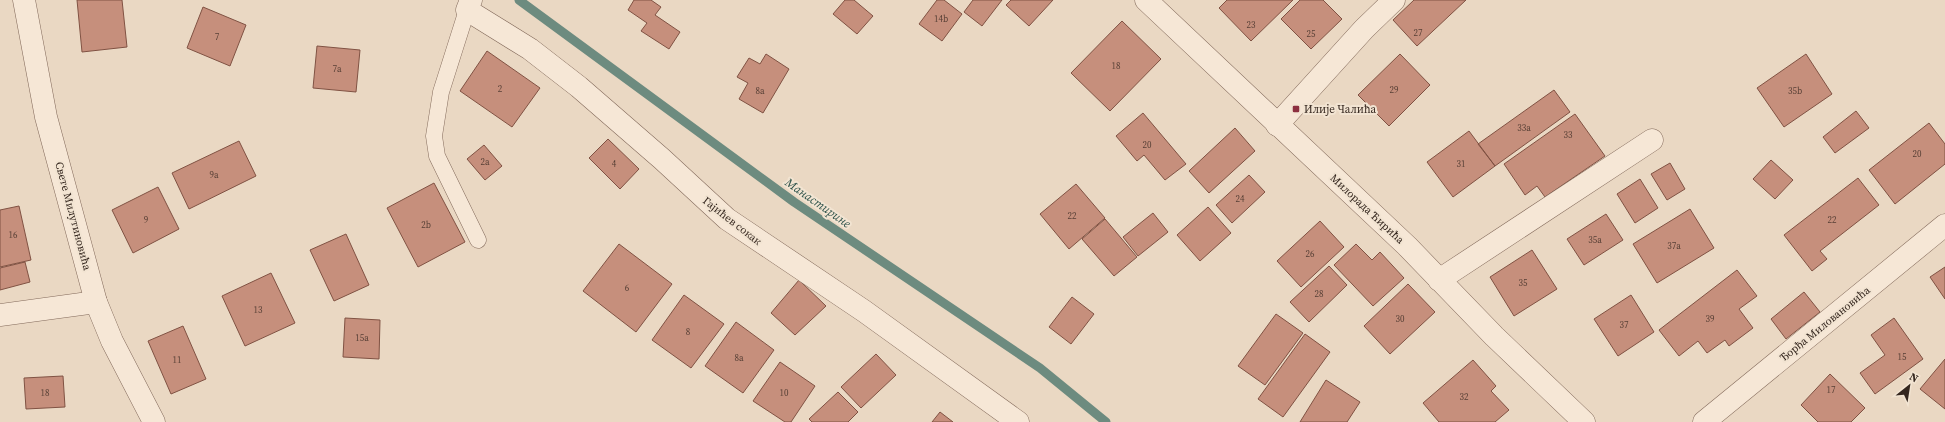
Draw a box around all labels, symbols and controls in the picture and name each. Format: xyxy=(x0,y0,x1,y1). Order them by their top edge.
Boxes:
house number: 14b xyxy=(934,13,948,25)
house number: 23 xyxy=(1246,19,1256,31)
house number: 27 xyxy=(1413,27,1423,39)
house number: 25 xyxy=(1306,28,1316,40)
house number: 7 xyxy=(215,31,220,43)
house number: 18 xyxy=(1111,60,1121,72)
house number: 7a xyxy=(332,63,342,75)
house number: 2 xyxy=(498,83,503,95)
house number: 29 xyxy=(1389,84,1399,96)
house number: 8a xyxy=(755,85,765,97)
house number: 35b xyxy=(1788,85,1802,97)
place label: Илије Чалића xyxy=(1304,102,1377,117)
marker: Илије Чалића xyxy=(1291,104,1301,114)
house number: 33a xyxy=(1517,122,1531,134)
house number: 33 xyxy=(1563,129,1573,141)
house number: 20 xyxy=(1142,139,1152,151)
house number: 20 xyxy=(1912,148,1922,160)
house number: 2a xyxy=(480,156,490,168)
house number: 4 xyxy=(612,158,617,170)
house number: 31 xyxy=(1456,158,1466,170)
street label: Свете Милутиновића xyxy=(51,160,95,272)
house number: 9a xyxy=(209,169,219,181)
street label: Милорада Ћирића xyxy=(1327,171,1408,248)
water label: Манастирине xyxy=(781,174,854,232)
street label: Гајићев сокак xyxy=(699,193,765,249)
house number: 24 xyxy=(1235,193,1245,205)
house number: 22 xyxy=(1067,210,1077,222)
house number: 9 xyxy=(144,214,149,226)
house number: 22 xyxy=(1827,214,1837,226)
house number: 2b xyxy=(421,219,431,231)
house number: 16 xyxy=(8,229,18,241)
house number: 35a xyxy=(1588,234,1602,246)
house number: 37a xyxy=(1667,240,1681,252)
house number: 26 xyxy=(1305,248,1315,260)
house number: 35 xyxy=(1518,277,1528,289)
house number: 6 xyxy=(625,282,630,294)
street label: Ђорђа Миловановића xyxy=(1777,283,1874,365)
house number: 28 xyxy=(1314,288,1324,300)
house number: 13 xyxy=(253,304,263,316)
house number: 30 xyxy=(1395,313,1405,325)
house number: 39 xyxy=(1705,313,1715,325)
house number: 37 xyxy=(1619,319,1629,331)
house number: 8 xyxy=(686,326,691,338)
house number: 15a xyxy=(355,332,369,344)
house number: 15 xyxy=(1897,351,1907,363)
house number: 8a xyxy=(734,352,744,364)
house number: 11 xyxy=(172,354,182,366)
north arrow xyxy=(1889,366,1929,406)
text: N xyxy=(1907,369,1921,386)
house number: 17 xyxy=(1826,384,1836,396)
house number: 18 xyxy=(40,387,50,399)
house number: 10 xyxy=(779,387,789,399)
house number: 32 xyxy=(1459,391,1469,403)

